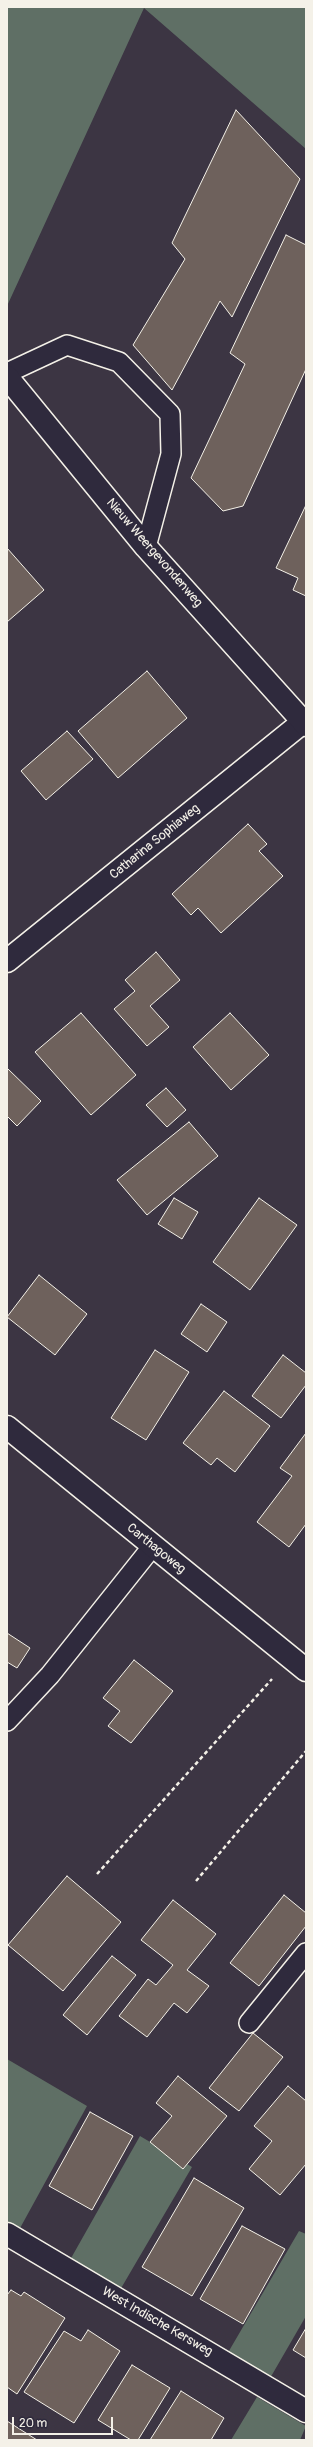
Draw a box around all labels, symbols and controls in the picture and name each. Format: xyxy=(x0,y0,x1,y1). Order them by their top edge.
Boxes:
street label: Nieuw Weergevondenweg xyxy=(103,495,205,611)
street label: Catharina Sophiaweg xyxy=(107,801,203,883)
street label: Carthagoweg xyxy=(123,1521,189,1577)
street label: West Indische Kersweg xyxy=(99,2284,215,2360)
scale bar xyxy=(14,2409,115,2435)
text: 20 m xyxy=(19,2416,47,2431)

